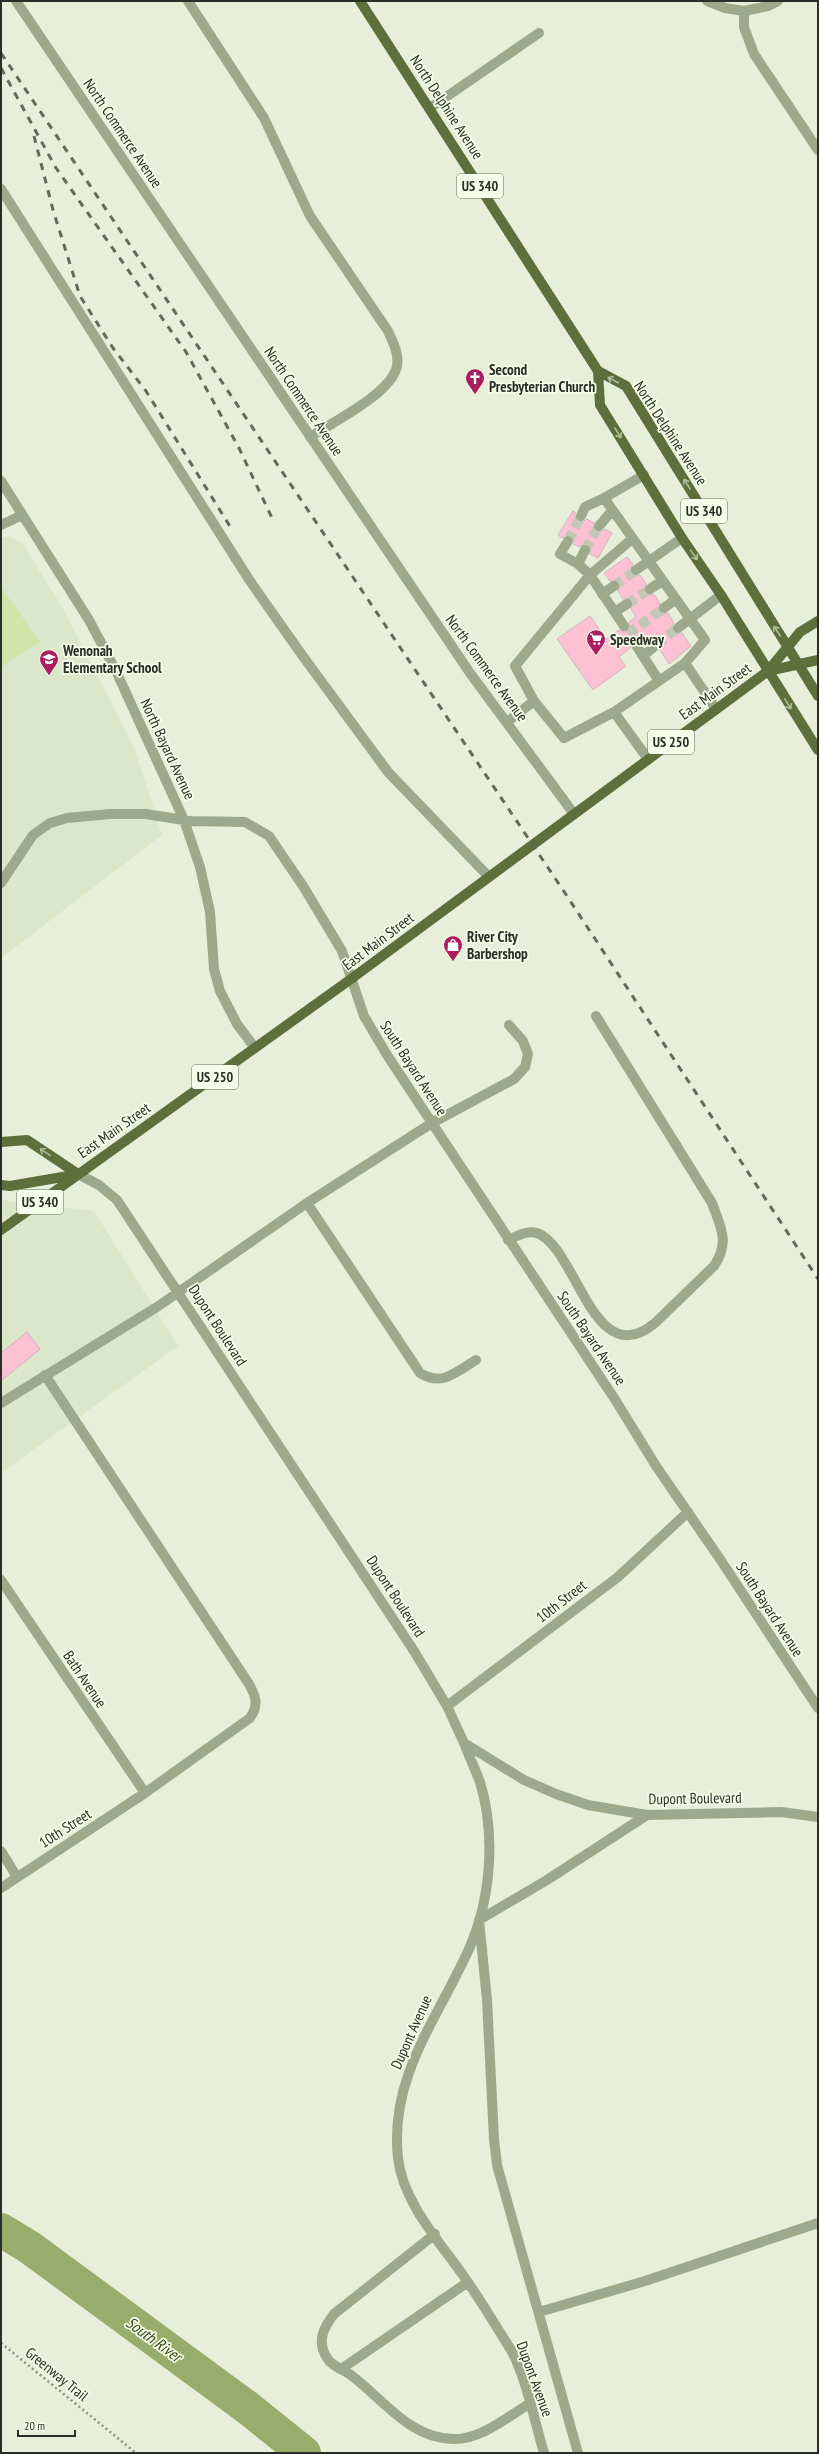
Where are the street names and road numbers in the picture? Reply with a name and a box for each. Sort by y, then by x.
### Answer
street label: North Delphine Avenue [406,51,488,163]
street label: North Commerce Avenue [79,75,167,191]
road number: US 340 [457,174,503,198]
street label: North Commerce Avenue [260,343,348,459]
street label: North Delphine Avenue [630,377,712,489]
road number: US 340 [681,499,727,523]
street label: North Commerce Avenue [442,611,532,725]
street label: East Main Street [675,658,755,724]
street label: North Bayard Avenue [136,696,200,802]
road number: US 250 [648,730,694,754]
street label: East Main Street [339,908,417,974]
street label: South Bayard Avenue [376,1017,452,1119]
road number: US 250 [192,1065,238,1089]
street label: East Main Street [74,1098,154,1162]
road number: US 340 [17,1190,63,1214]
street label: Dupont Boulevard [185,1281,251,1369]
street label: South Bayard Avenue [554,1287,630,1389]
street label: Dupont Boulevard [363,1552,429,1640]
street label: South Bayard Avenue [732,1558,808,1660]
street label: 10th Street [532,1576,590,1626]
street label: Bath Avenue [59,1647,111,1711]
street label: Dupont Boulevard [648,1788,742,1808]
street label: 10th Street [35,1804,95,1852]
street label: Dupont Avenue [386,1992,436,2072]
street label: Dupont Avenue [513,2339,557,2419]
street label: Greenway Trail [22,2343,93,2405]

